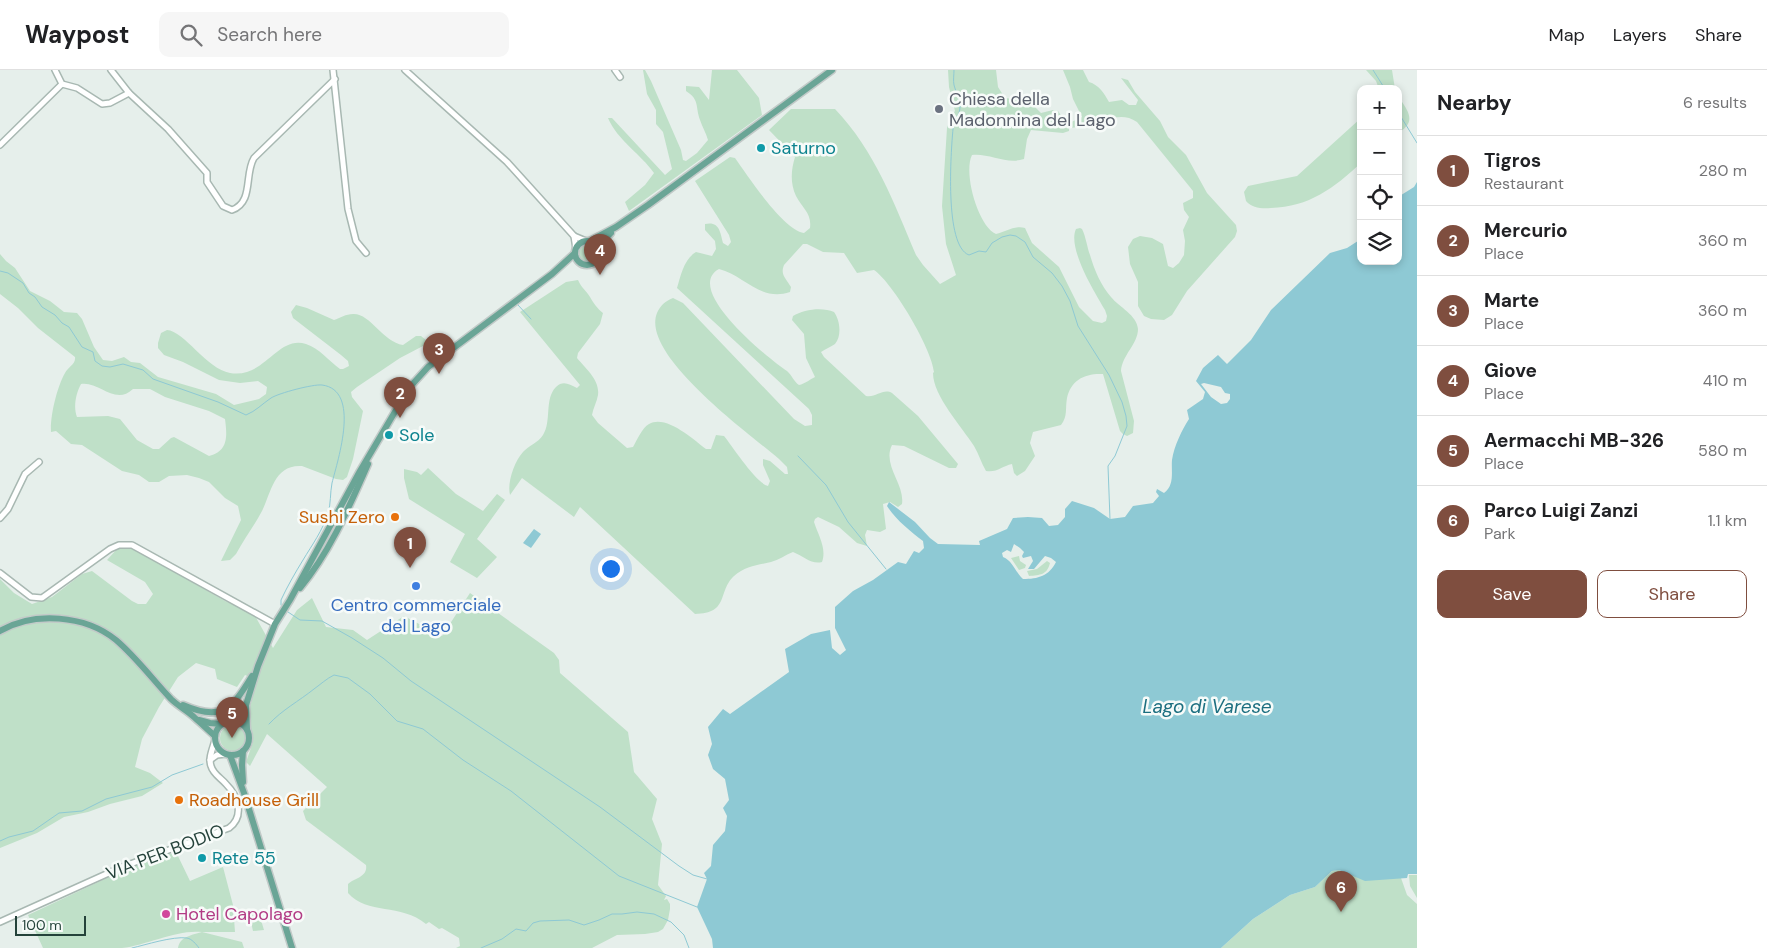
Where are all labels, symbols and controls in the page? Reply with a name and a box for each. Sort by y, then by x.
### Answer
search box [159,12,509,57]
text: Waypost [25,19,129,50]
icon: search [177,21,205,49]
text: Search here [217,22,322,47]
text: Map [1549,23,1585,47]
text: Layers [1613,23,1667,47]
text: Share [1695,23,1742,47]
map controls [1357,85,1402,265]
button: + [1357,85,1402,130]
place label: Chiesa della Madonnina del Lago [949,87,1116,132]
text: Nearby [1437,89,1511,117]
text: 6 results [1683,92,1747,113]
marker: Chiesa della Madonnina del Lago [933,103,945,115]
button: − [1357,130,1402,175]
place label: Saturno [771,136,836,160]
marker: Saturno [755,142,767,154]
text: Tigros [1484,148,1541,173]
text: 1 [1450,160,1456,181]
text: 280 m [1699,160,1747,181]
text: Restaurant [1484,173,1564,194]
button: locate [1357,175,1402,220]
text: Mercurio [1484,218,1568,243]
button: layers [1357,220,1402,265]
text: 2 [1448,230,1458,251]
text: 360 m [1698,230,1747,251]
pin: 4 [584,234,616,275]
text: Place [1484,243,1524,264]
text: Marte [1484,288,1539,313]
text: 3 [1448,300,1458,321]
text: 360 m [1698,300,1747,321]
text: Place [1484,313,1524,334]
pin: 3 [423,333,455,374]
text: Giove [1484,358,1537,383]
text: 4 [1448,370,1458,391]
text: 410 m [1703,370,1747,391]
pin: 2 [384,377,416,418]
text: Place [1484,383,1524,404]
place label: Sole [399,423,434,447]
text: Aermacchi MB-326 [1484,428,1664,453]
marker: Sole [383,429,395,441]
text: 5 [1448,440,1458,461]
text: 580 m [1698,440,1747,461]
text: Place [1484,453,1524,474]
text: Parco Luigi Zanzi [1484,498,1638,523]
place label: Sushi Zero [299,505,385,529]
text: 6 [1448,510,1458,531]
text: 1.1 km [1708,510,1747,531]
marker: Sushi Zero [389,511,401,523]
text: Park [1484,523,1516,544]
pin: 1 [394,527,426,568]
your location [598,556,624,582]
button: Save [1437,570,1587,618]
button: Share [1597,570,1747,618]
marker: Centro commerciale del Lago [410,580,422,592]
place label: Centro commerciale del Lago [331,593,501,638]
water label: Lago di Varese [1142,694,1272,719]
pin: 5 [216,697,248,738]
place label: Roadhouse Grill [189,788,319,812]
marker: Roadhouse Grill [173,794,185,806]
street label: VIA PER BODIO [103,818,227,885]
place label: Rete 55 [212,846,276,870]
marker: Rete 55 [196,852,208,864]
pin: 6 [1325,871,1357,912]
place label: Hotel Capolago [176,902,303,926]
marker: Hotel Capolago [160,908,172,920]
scale bar [15,913,86,936]
text: 100 m [22,916,62,934]

